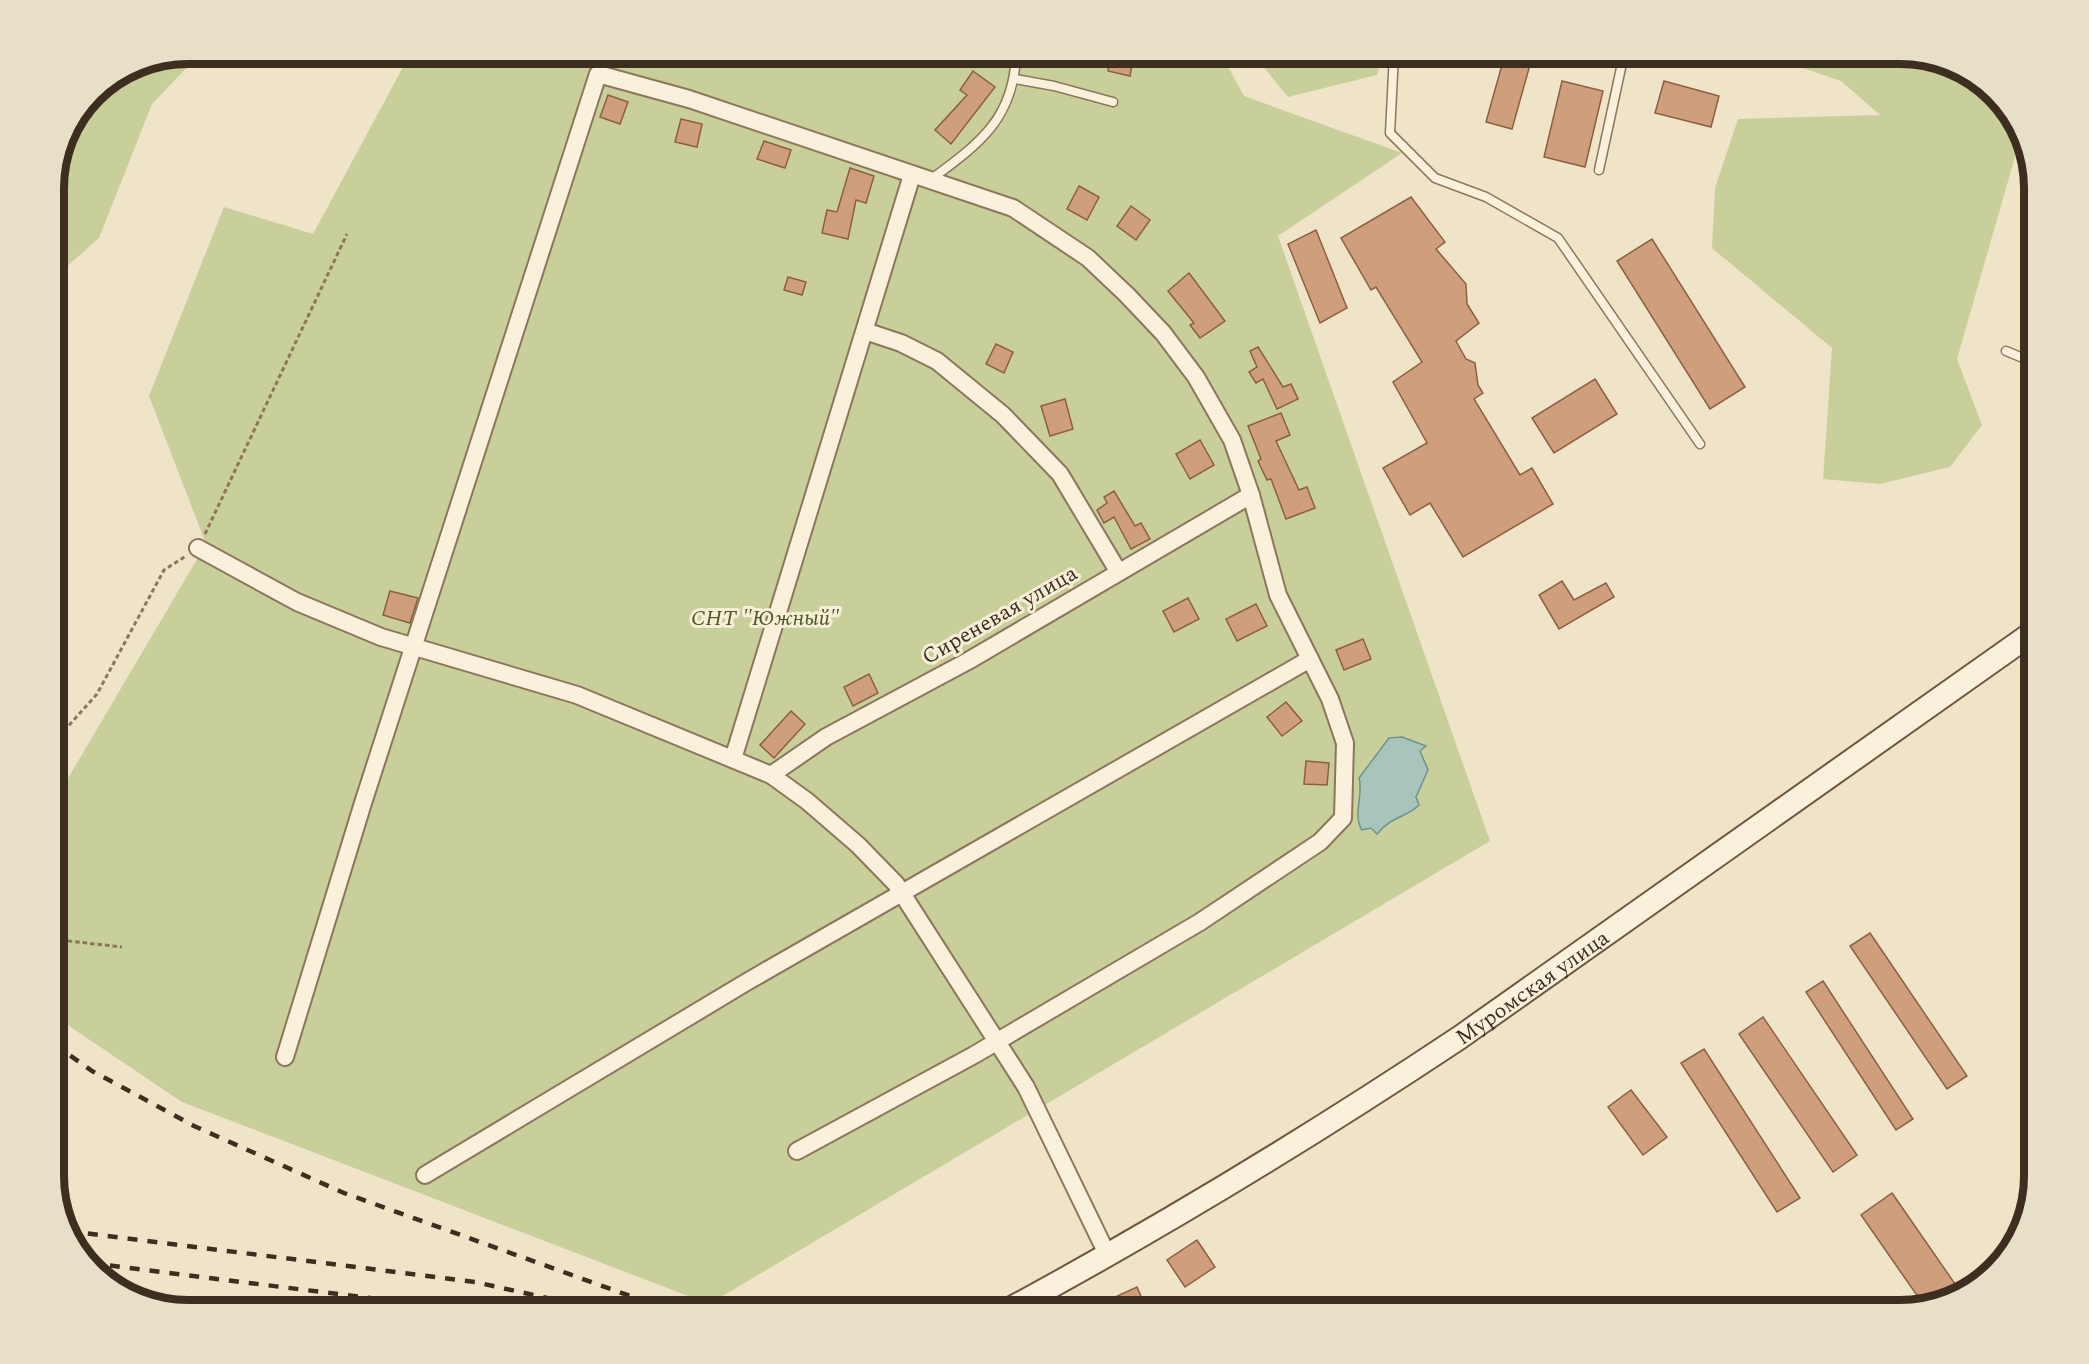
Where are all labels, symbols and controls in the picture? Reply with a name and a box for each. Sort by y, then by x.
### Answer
street label: Сиреневая улица [916,557,1084,673]
park label: СНТ "Южный" [691,602,839,635]
street label: Муромская улица [1449,922,1617,1054]

